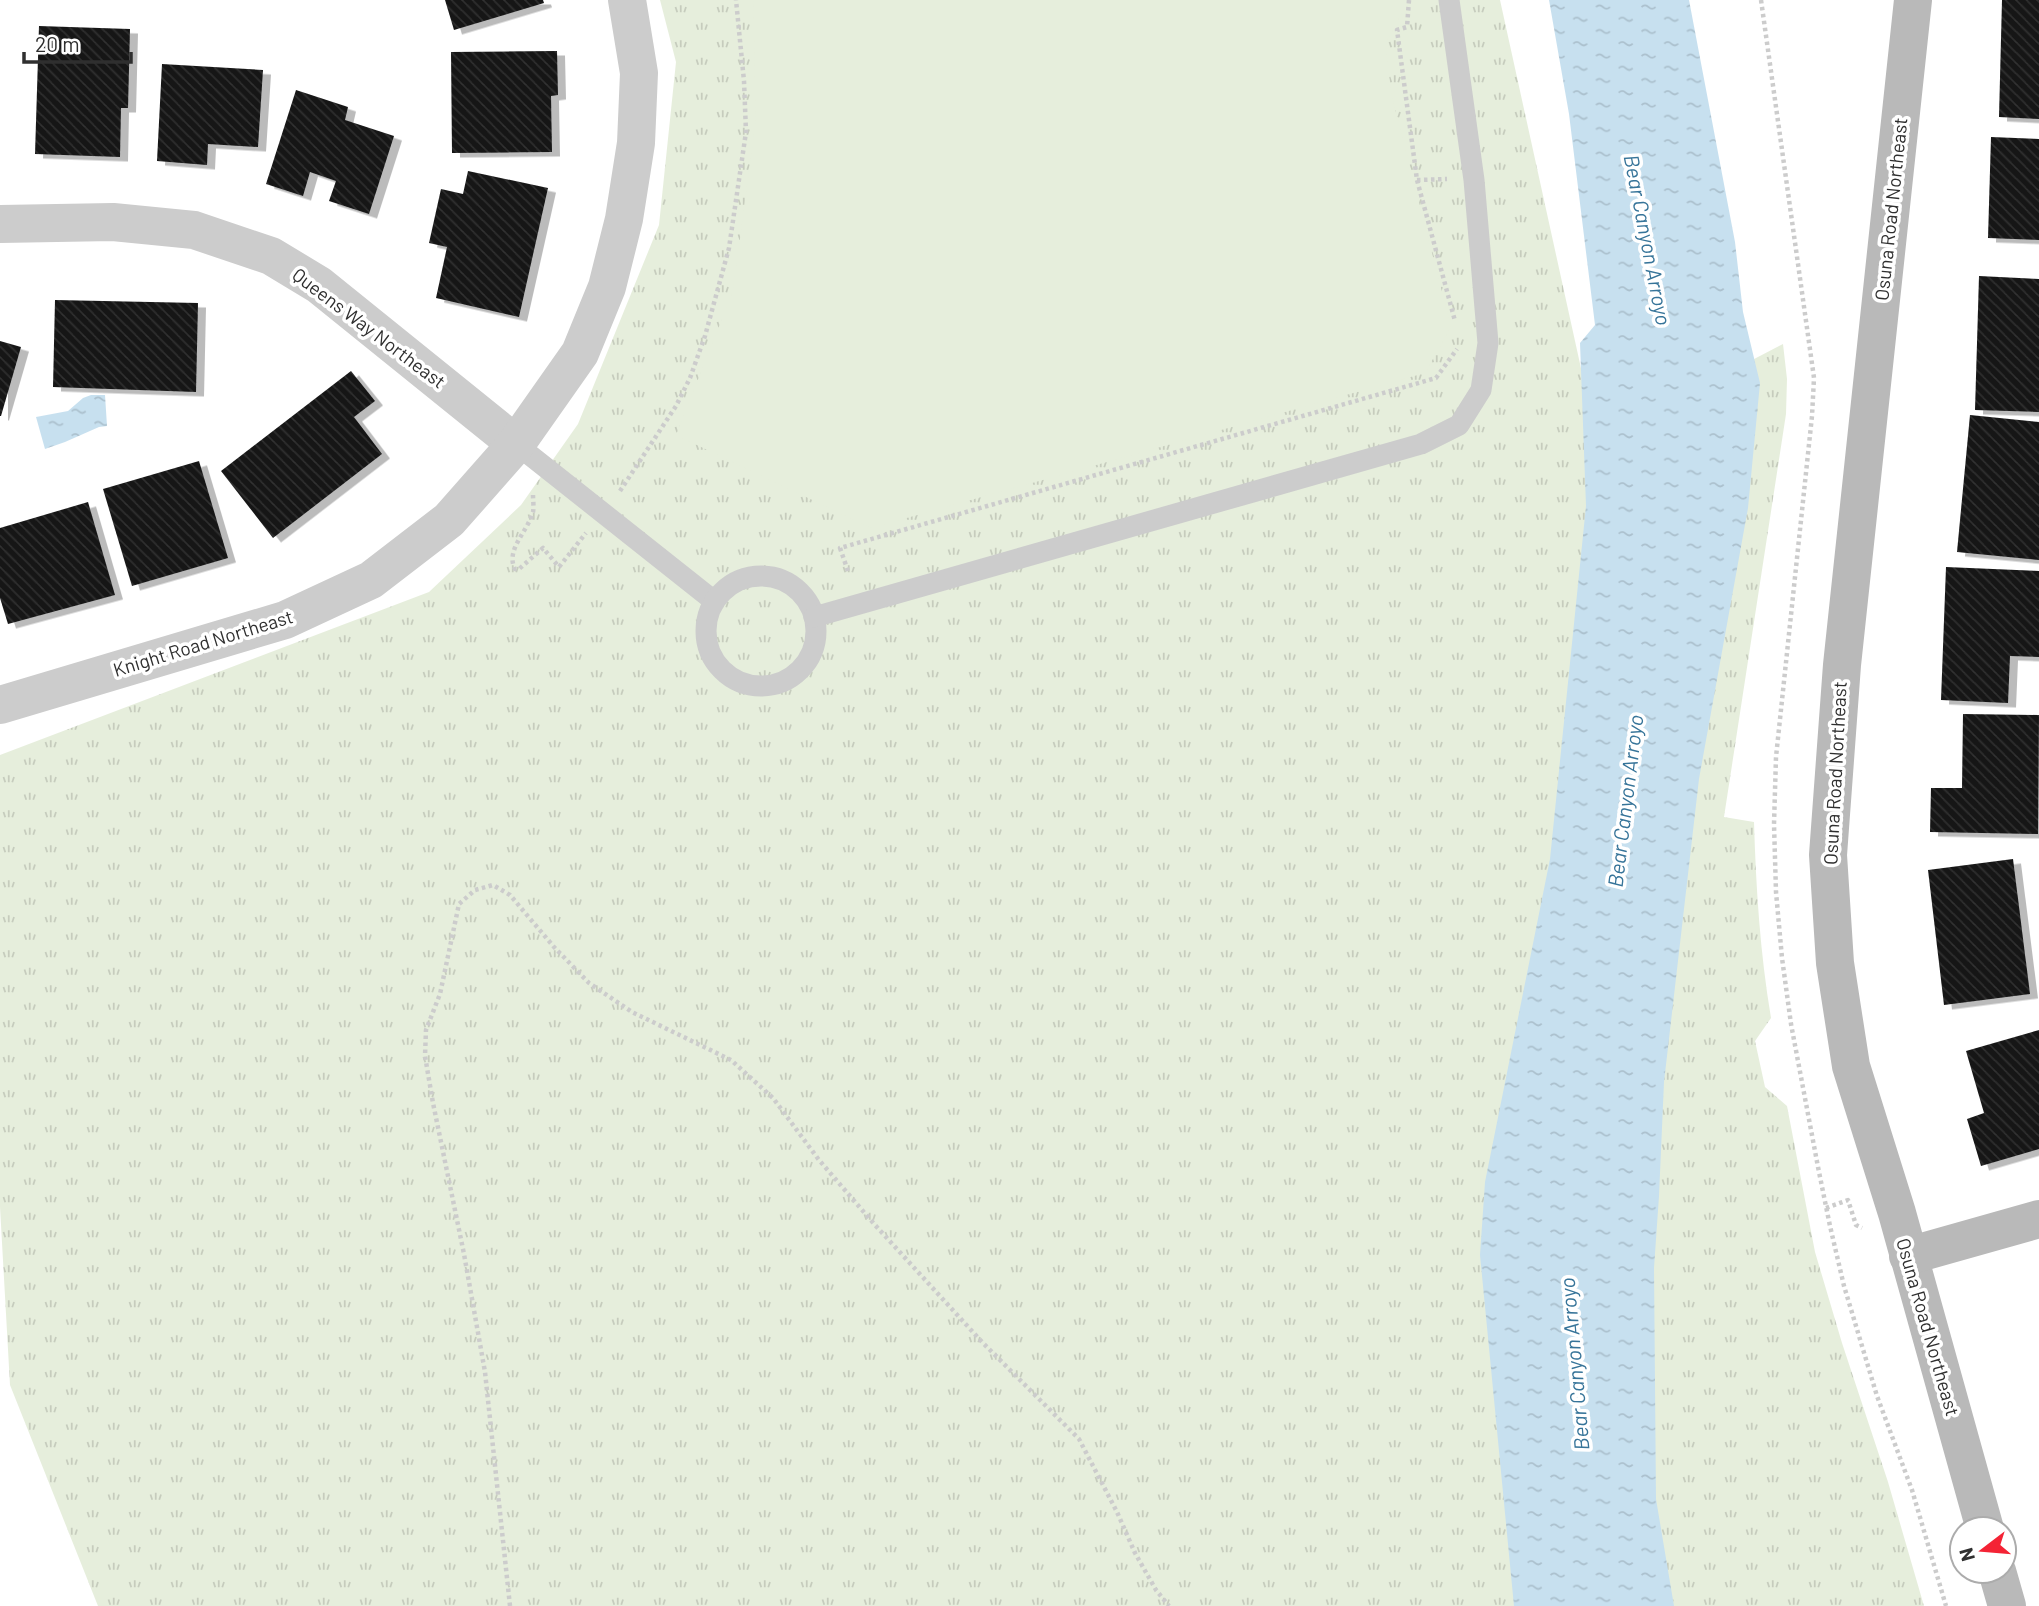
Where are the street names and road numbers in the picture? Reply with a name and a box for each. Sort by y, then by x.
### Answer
street label: Osuna Road Northeast [1869,116,1912,302]
street label: Queens Way Northeast [288,263,450,393]
street label: Knight Road Northeast [110,604,296,681]
street label: Osuna Road Northeast [1818,681,1851,865]
street label: Osuna Road Northeast [1892,1235,1965,1418]

